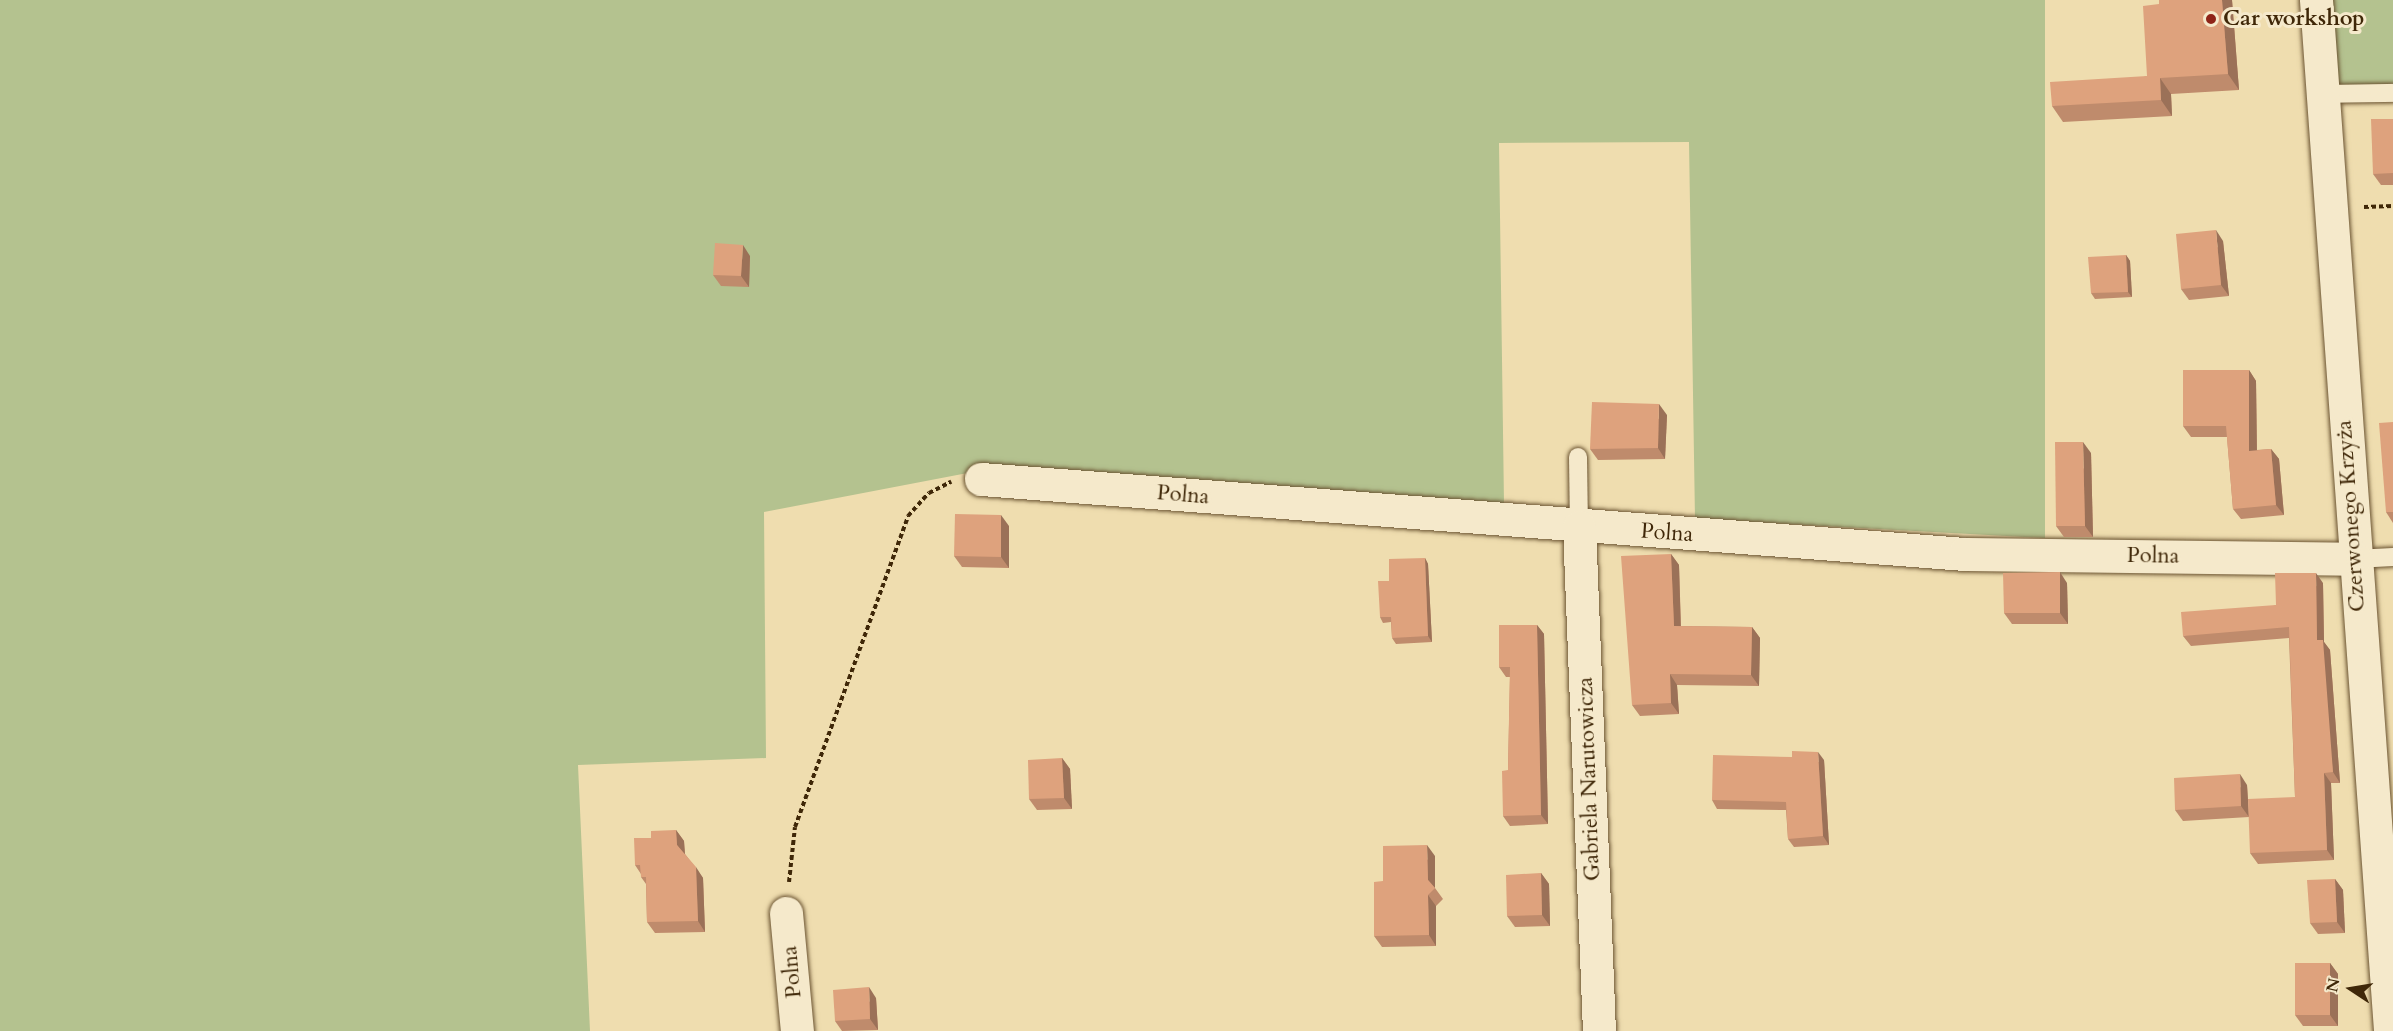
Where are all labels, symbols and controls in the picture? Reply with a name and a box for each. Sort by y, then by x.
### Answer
place label: Car workshop [2223,6,2365,32]
marker: Car workshop [2204,12,2218,26]
street label: Czerwonego Krzyża [2331,419,2371,613]
street label: Polna [1156,480,1210,510]
street label: Polna [1640,518,1694,548]
street label: Polna [2127,542,2179,570]
street label: Gabriela Narutowicza [1572,676,1606,882]
street label: Polna [777,945,807,999]
north arrow [2321,959,2381,1019]
text: N [2321,976,2346,994]

